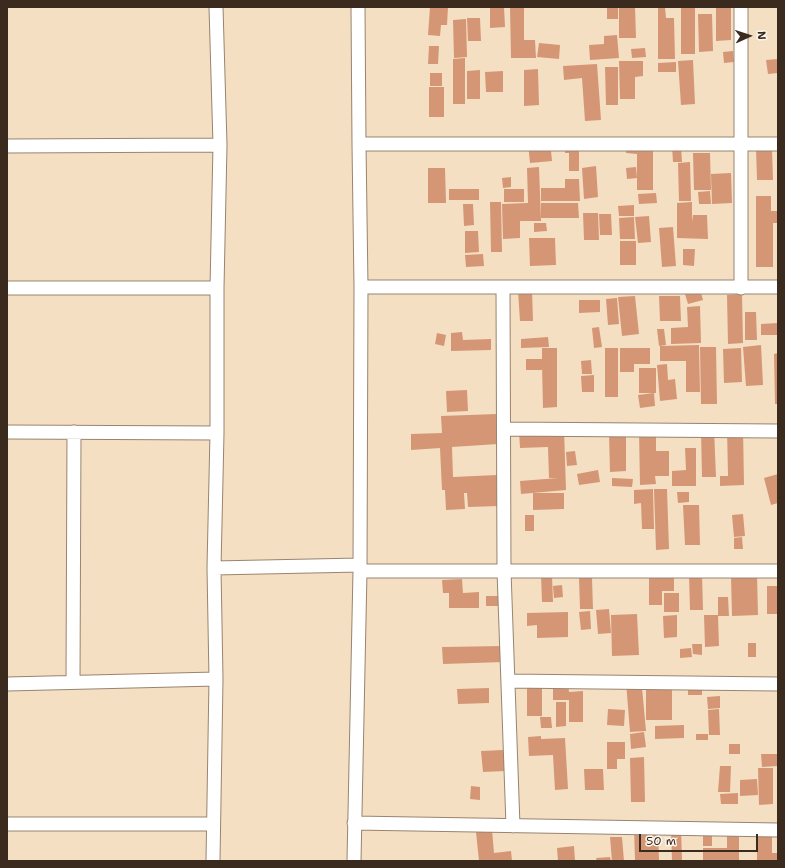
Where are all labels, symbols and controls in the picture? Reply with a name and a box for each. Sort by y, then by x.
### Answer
north arrow [729,16,769,56]
text: N [754,31,769,40]
scale bar [641,826,760,852]
text: 50 m [646,833,676,849]

